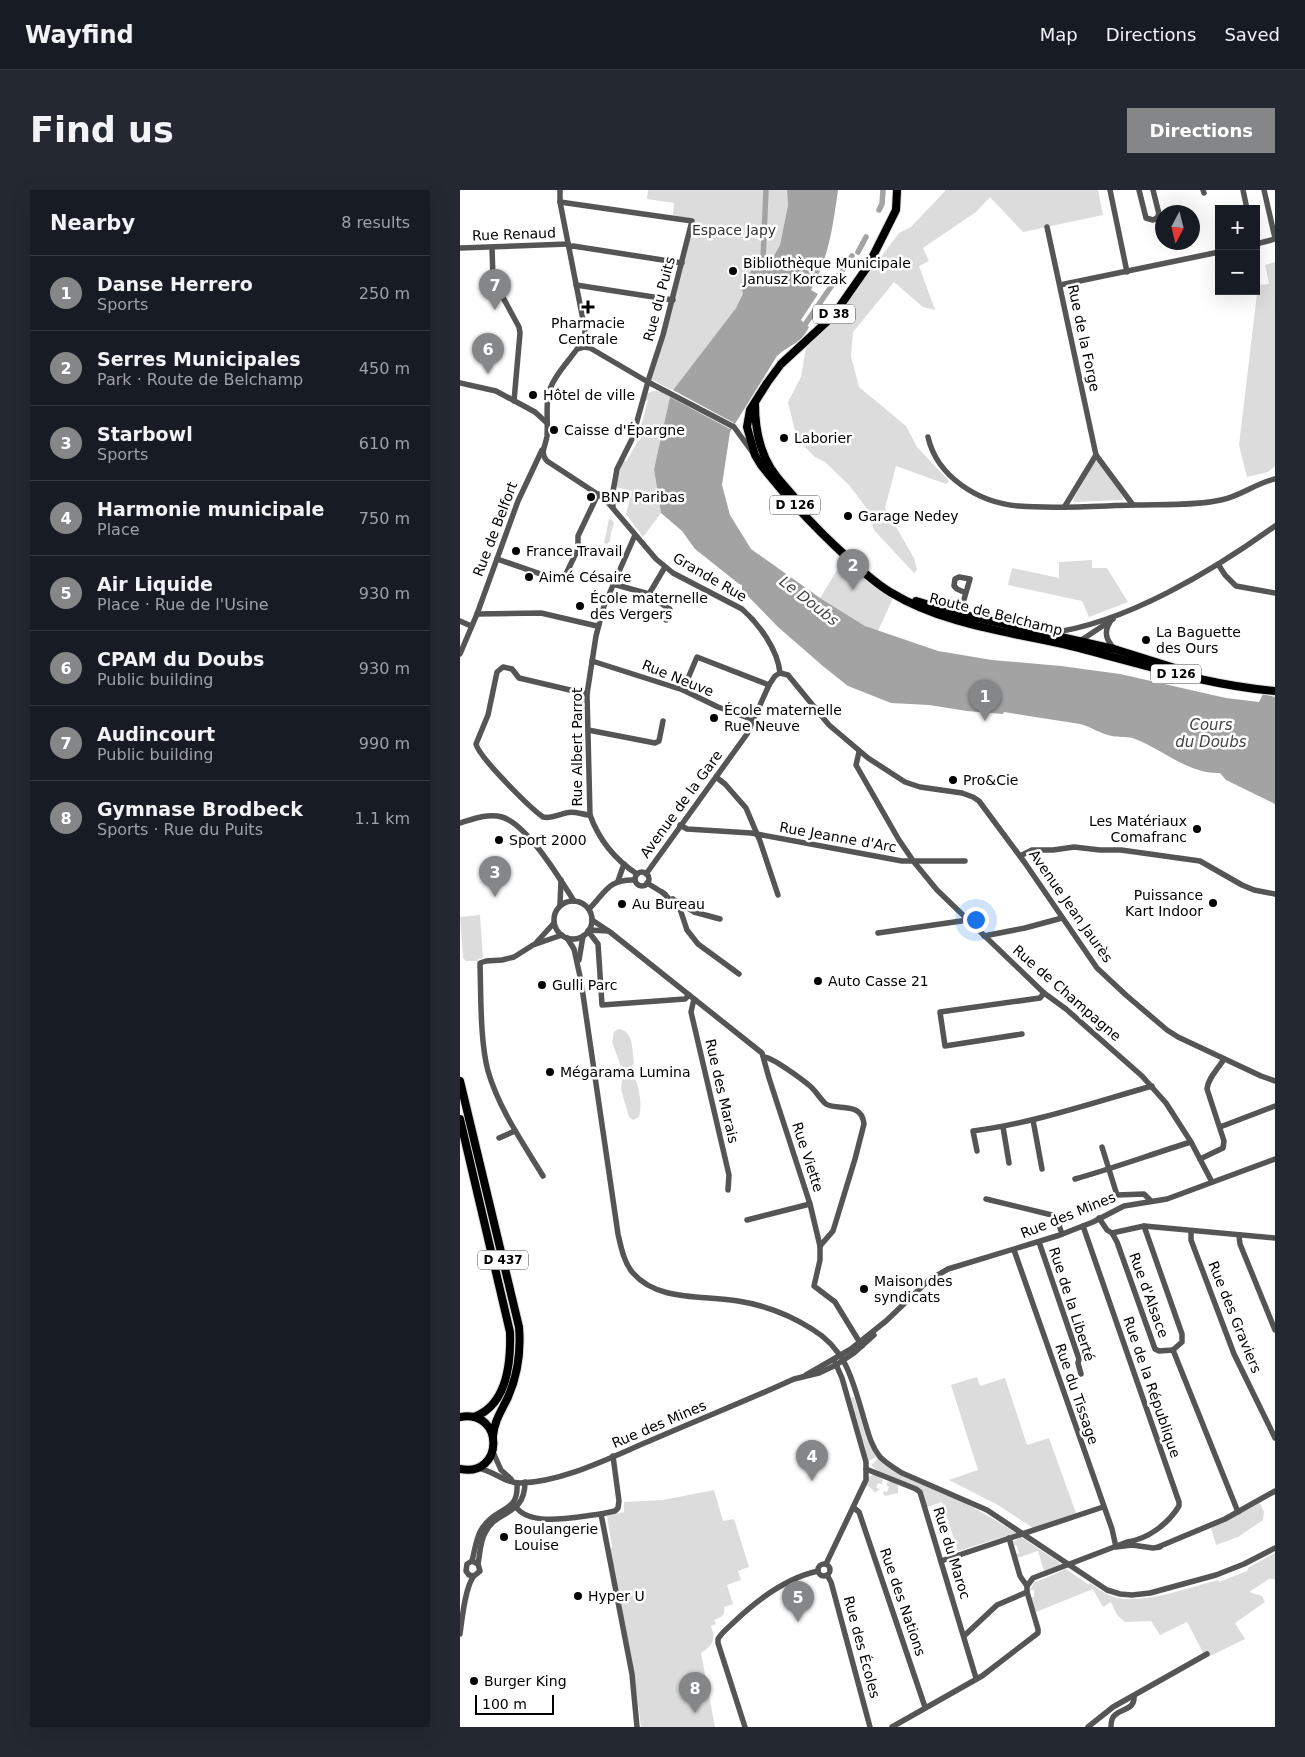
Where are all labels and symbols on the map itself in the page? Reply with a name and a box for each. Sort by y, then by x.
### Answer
north arrow [1155,205,1200,250]
park label: Espace Japy [692,222,776,238]
street label: Rue Renaud [472,225,556,243]
street label: Rue du Puits [640,255,678,343]
place label: Bibliothèque Municipale Janusz Korczak [742,255,911,287]
marker: Bibliothèque Municipale Janusz Korczak [727,265,739,277]
pin: 7 [479,269,511,310]
street label: Rue de la Forge [1065,283,1103,393]
marker: Pharmacie Centrale [582,301,594,313]
road number: D 38 [813,305,855,324]
place label: Pharmacie Centrale [551,315,625,347]
pin: 6 [472,333,504,374]
place label: Hôtel de ville [543,387,635,403]
marker: Hôtel de ville [527,389,539,401]
place label: Caisse d'Épargne [564,422,685,438]
marker: Caisse d'Épargne [548,424,560,436]
place label: Laborier [794,430,852,446]
marker: Laborier [778,432,790,444]
street label: Rue de Belfort [470,479,521,578]
place label: BNP Paribas [601,489,685,505]
marker: BNP Paribas [585,491,597,503]
road number: D 126 [770,496,820,514]
place label: Garage Nedey [858,508,959,524]
marker: Garage Nedey [842,510,854,522]
place label: France Travail [526,543,622,559]
marker: France Travail [510,545,522,557]
street label: Grande Rue [670,549,750,605]
pin: 2 [837,549,869,590]
place label: Aimé Césaire [539,569,631,585]
marker: Aimé Césaire [523,571,535,583]
water label: Le Doubs [776,572,842,630]
place label: École maternelle des Vergers [590,590,708,622]
street label: Route de Belchamp [928,590,1064,638]
marker: École maternelle des Vergers [574,600,586,612]
place label: La Baguette des Ours [1156,624,1241,656]
marker: La Baguette des Ours [1140,634,1152,646]
street label: Rue Neuve [640,656,716,700]
road number: D 126 [1151,664,1201,684]
pin: 1 [969,680,1001,721]
street label: Rue Albert Parrot [569,687,585,807]
place label: École maternelle Rue Neuve [724,702,842,734]
marker: École maternelle Rue Neuve [708,712,720,724]
water label: Cours du Doubs [1175,716,1247,751]
street label: Avenue de la Gare [637,747,725,861]
place label: Pro&Cie [963,772,1018,788]
marker: Pro&Cie [947,774,959,786]
place label: Les Matériaux Comafranc [1089,813,1187,845]
street label: Rue Jeanne d'Arc [778,819,898,855]
marker: Les Matériaux Comafranc [1191,823,1203,835]
place label: Sport 2000 [509,832,587,848]
marker: Sport 2000 [493,834,505,846]
street label: Avenue Jean Jaurès [1026,847,1116,965]
pin: 3 [479,856,511,897]
place label: Puissance Kart Indoor [1125,887,1203,919]
place label: Au Bureau [632,896,705,912]
marker: Puissance Kart Indoor [1207,897,1219,909]
marker: Au Bureau [616,898,628,910]
your location [963,907,989,933]
street label: Rue de Champagne [1010,942,1124,1044]
place label: Auto Casse 21 [828,973,929,989]
marker: Auto Casse 21 [812,975,824,987]
place label: Gulli Parc [552,977,617,993]
marker: Gulli Parc [536,979,548,991]
street label: Rue des Marais [702,1037,742,1145]
place label: Mégarama Lumina [560,1064,691,1080]
marker: Mégarama Lumina [544,1066,556,1078]
street label: Rue Viette [789,1120,827,1194]
street label: Rue des Mines [1018,1189,1118,1241]
street label: Rue de la Liberté [1046,1245,1098,1363]
road number: D 437 [478,1250,528,1270]
street label: Rue d'Alsace [1126,1250,1172,1340]
street label: Rue des Graviers [1205,1259,1265,1375]
place label: Maison des syndicats [874,1273,953,1305]
marker: Maison des syndicats [858,1283,870,1295]
street label: Rue de la République [1120,1314,1184,1460]
street label: Rue du Tissage [1052,1341,1102,1447]
street label: Rue des Mines [609,1397,709,1451]
pin: 4 [796,1440,828,1481]
street label: Rue du Maroc [930,1505,974,1601]
place label: Boulangerie Louise [514,1521,598,1553]
marker: Boulangerie Louise [498,1531,510,1543]
street label: Rue des Nations [877,1546,929,1658]
pin: 5 [782,1581,814,1622]
place label: Hyper U [588,1588,645,1604]
marker: Hyper U [572,1590,584,1602]
street label: Rue des Écoles [841,1594,883,1700]
pin: 8 [679,1672,711,1713]
place label: Burger King [484,1673,567,1689]
marker: Burger King [468,1675,480,1687]
scale bar [475,1692,554,1715]

